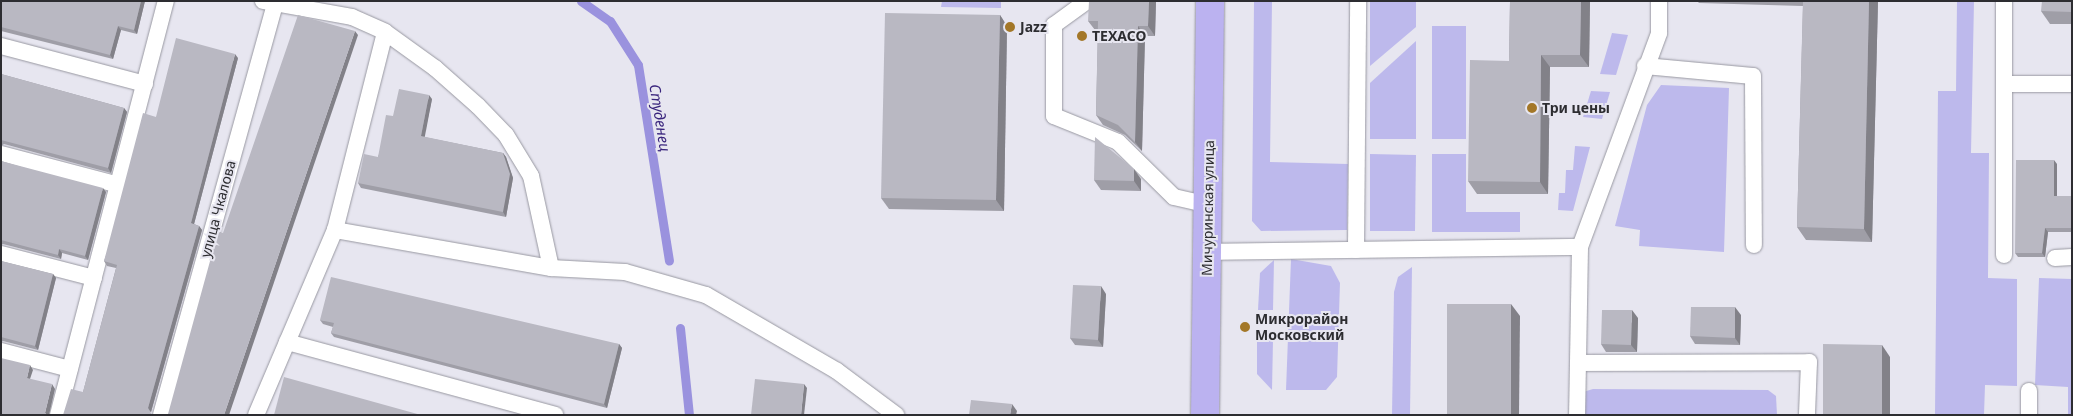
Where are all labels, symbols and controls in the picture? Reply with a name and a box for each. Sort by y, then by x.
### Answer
place label: Jazz [1020,19,1047,35]
marker: Jazz [1004,21,1016,33]
place label: ТЕХАСО [1092,28,1146,44]
marker: ТЕХАСО [1076,30,1088,42]
water label: Студенец [646,83,674,153]
place label: Три цены [1542,100,1610,116]
marker: Три цены [1526,102,1538,114]
street label: Мичуринская улица [1198,140,1218,276]
street label: улица Чкалова [197,159,239,259]
place label: Микрорайон Московский [1255,311,1348,344]
marker: Микрорайон Московский [1239,321,1251,333]

